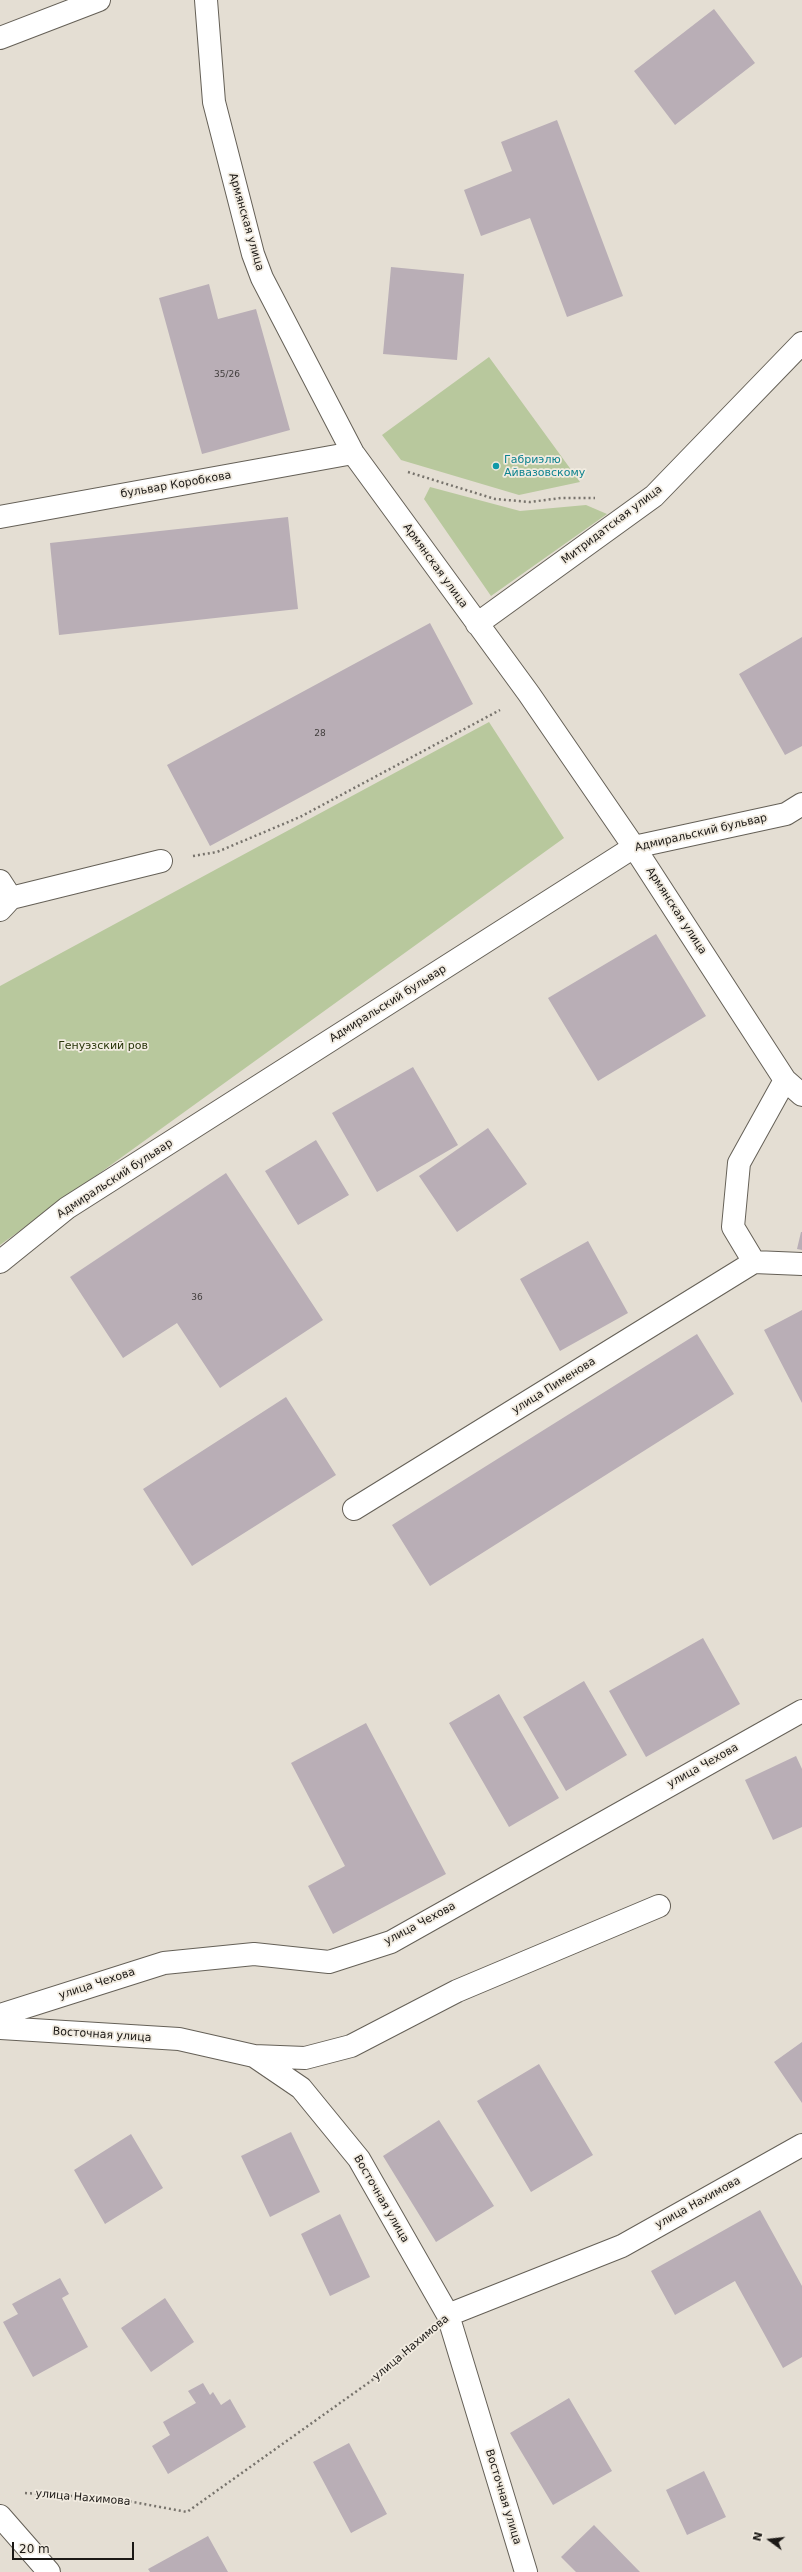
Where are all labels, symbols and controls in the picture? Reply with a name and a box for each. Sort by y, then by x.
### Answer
street label: Армянская улица [226,172,266,272]
house number: 35/26 [214,370,240,380]
place label: Габриэлю Айвазовскому [504,453,585,479]
marker: Габриэлю Айвазовскому [491,461,501,471]
street label: бульвар Коробкова [120,469,232,501]
street label: Митридатская улица [559,483,665,567]
street label: Армянская улица [400,521,470,611]
house number: 28 [314,729,326,739]
street label: Адмиральский бульвар [634,811,768,855]
street label: Армянская улица [643,865,709,957]
street label: Адмиральский бульвар [327,963,449,1045]
park label: Генуэзский ров [58,1039,148,1053]
street label: Адмиральский бульвар [55,1137,175,1221]
house number: 36 [191,1293,203,1303]
street label: улица Пименова [510,1355,598,1417]
street label: улица Чехова [665,1741,741,1791]
street label: улица Чехова [382,1900,458,1948]
street label: улица Чехова [57,1965,137,2003]
street label: Восточная улица [52,2025,152,2045]
street label: Восточная улица [351,2153,411,2245]
street label: улица Нахимова [653,2174,743,2232]
street label: улица Нахимова [370,2312,452,2384]
street label: Восточная улица [482,2448,524,2546]
street label: улица Нахимова [35,2487,131,2509]
north arrow [750,2520,790,2560]
text: N [750,2531,765,2543]
scale bar [14,2534,136,2560]
text: 20 m [19,2542,50,2556]

